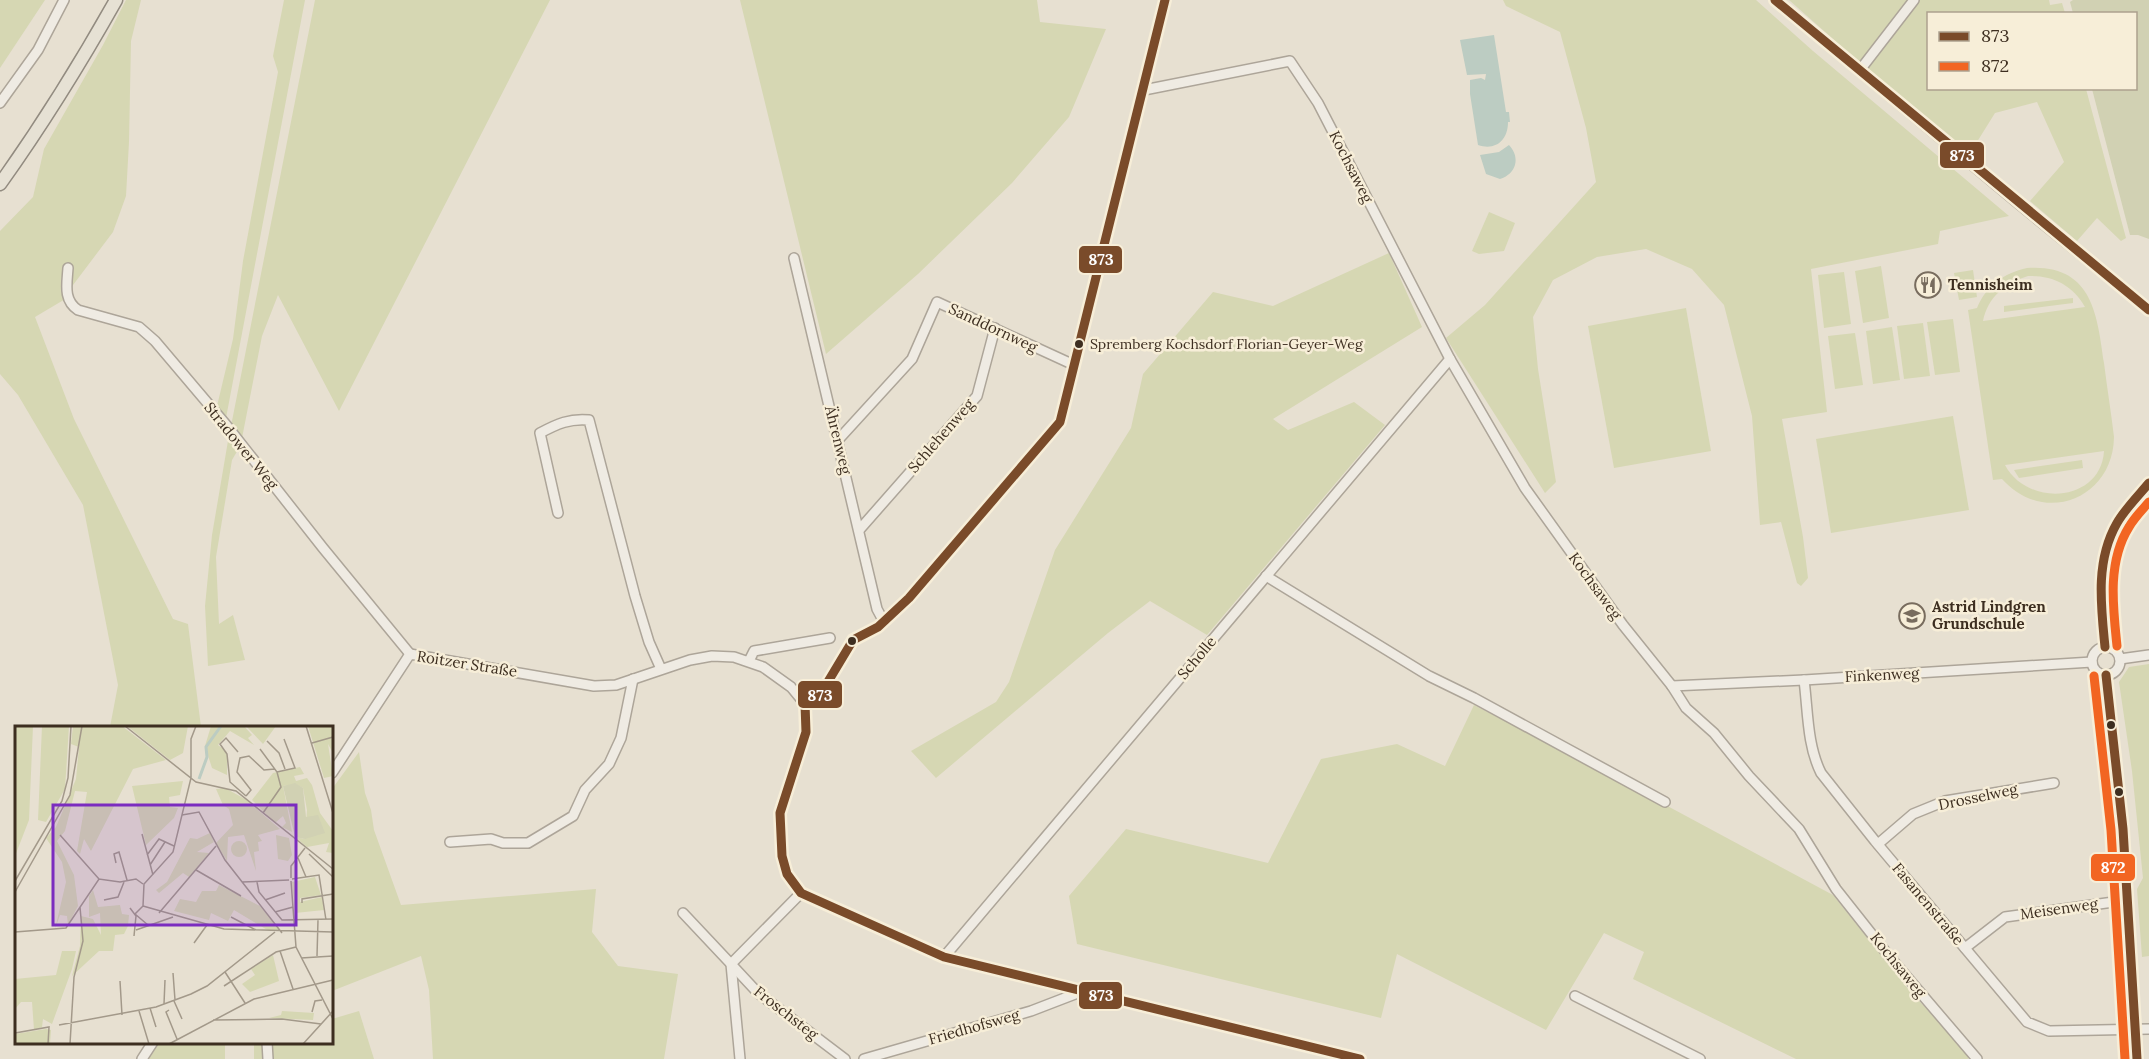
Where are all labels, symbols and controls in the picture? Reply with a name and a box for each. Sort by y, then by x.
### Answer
legend [1927,12,2137,90]
text: 873 [1981,24,2009,47]
text: 872 [1981,54,2009,77]
street label: Kochsaweg [1325,127,1378,207]
line badge: 873 [1939,141,1985,169]
text: 873 [1949,145,1975,165]
line badge: 873 [1078,245,1123,274]
text: 873 [1088,249,1114,269]
restaurant icon: Tennisheim [1913,270,1943,300]
place label: Tennisheim [1948,275,2033,294]
street label: Sanddornweg [946,299,1041,357]
place label: Spremberg Kochsdorf Florian-Geyer-Weg [1090,335,1363,353]
marker: Spremberg Kochsdorf Florian-Geyer-Weg [1073,338,1085,350]
street label: Schlehenweg [903,394,978,477]
street label: Stradower Weg [200,398,283,494]
street label: Ährenweg [821,403,856,477]
street label: Kochsaweg [1565,548,1627,624]
place label: Astrid Lindgren Grundschule [1932,597,2046,633]
school or university icon: Astrid Lindgren Grundschule [1897,601,1927,631]
street label: Scholle [1173,632,1220,683]
unlabelled marker [846,635,858,647]
street label: Roitzer Straße [416,646,519,681]
street label: Finkenweg [1844,663,1920,686]
line badge: 873 [797,680,843,709]
text: 873 [807,685,833,705]
unlabelled marker [2105,719,2117,731]
inset map [15,726,333,1044]
street label: Drosselweg [1936,779,2020,814]
unlabelled marker [2113,786,2125,798]
line badge: 872 [2090,853,2136,882]
text: 872 [2100,857,2126,877]
street label: Fasanenstraße [1888,859,1968,949]
street label: Meisenweg [2019,894,2100,923]
street label: Kochsaweg [1866,928,1931,1002]
line badge: 873 [1078,981,1123,1010]
street label: Froschsteg [750,982,823,1044]
text: 873 [1088,985,1114,1005]
street label: Friedhofsweg [926,1004,1022,1049]

